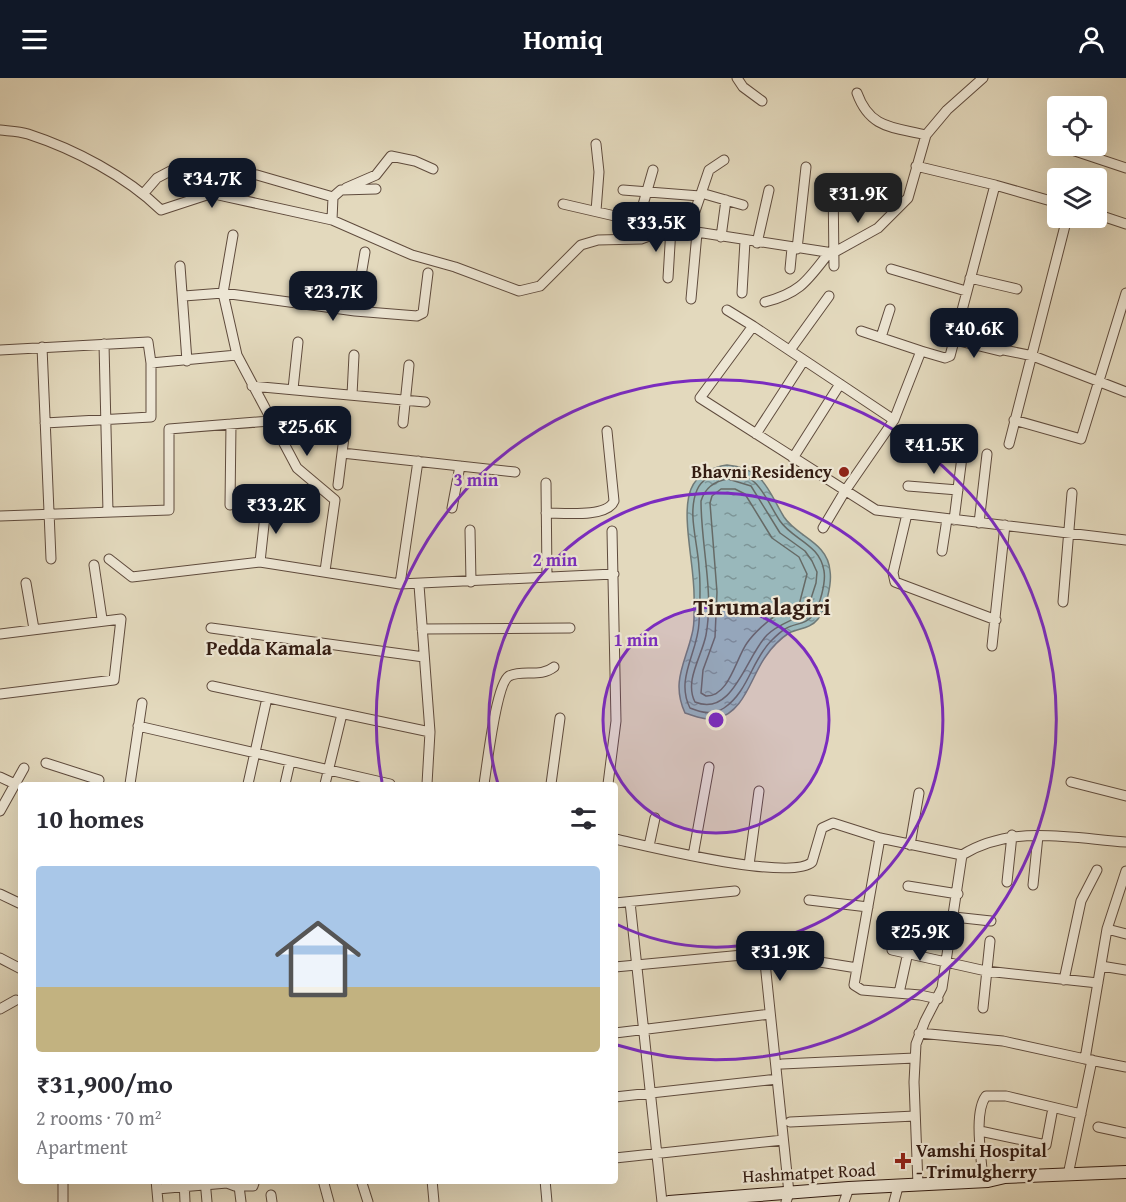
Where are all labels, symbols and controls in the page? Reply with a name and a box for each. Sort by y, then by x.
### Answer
text: Homiq [523,19,603,59]
icon: menu [18,23,51,56]
icon: person [1075,23,1108,56]
map controls [1047,96,1107,228]
button: locate [1047,96,1107,156]
pin: ₹34.7K [163,158,261,209]
text: ₹34.7K [182,163,242,192]
button: layers [1047,168,1107,228]
pin: ₹31.9K [809,173,907,224]
text: ₹31.9K [828,178,888,207]
pin: ₹33.5K [607,202,705,253]
text: ₹33.5K [626,207,686,236]
pin: ₹23.7K [284,271,382,322]
text: ₹23.7K [303,276,363,305]
pin: ₹40.6K [925,308,1023,359]
text: ₹40.6K [944,313,1004,342]
pin: ₹25.6K [258,406,356,457]
text: ₹25.6K [277,411,337,440]
pin: ₹41.5K [885,424,983,475]
text: ₹41.5K [904,429,964,458]
place label: Bhavni Residency [691,458,833,485]
marker: Bhavni Residency [837,465,851,479]
text: 3 min [454,466,499,493]
pin: ₹33.2K [227,484,325,535]
text: ₹33.2K [246,489,306,518]
text: 2 min [533,546,578,573]
district label: Tirumalagiri [693,589,831,624]
text: 1 min [614,626,659,653]
district label: Pedda Kamala [206,633,333,662]
centre of rings [706,710,726,730]
text: 10 homes [36,799,144,838]
icon: filters [567,802,600,835]
icon: home [264,905,372,1013]
pin: ₹25.9K [871,911,969,962]
text: ₹25.9K [890,916,950,945]
pin: ₹31.9K [731,931,829,982]
text: ₹31.9K [750,936,810,965]
text: ₹31,900/mo [36,1064,173,1103]
text: 2 rooms · 70 m² [36,1103,162,1132]
text: Apartment [36,1132,128,1161]
place label: Vamshi Hospital - Trimulgherry [916,1137,1047,1185]
marker: Vamshi Hospital - Trimulgherry [894,1152,912,1170]
street label: Hashmatpet Road [742,1156,877,1189]

